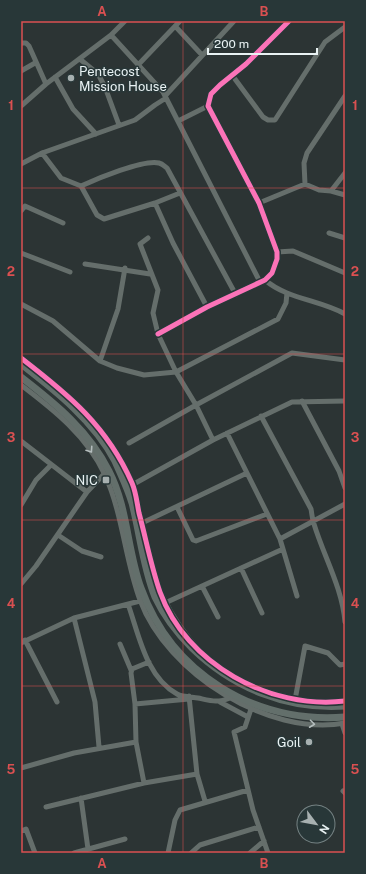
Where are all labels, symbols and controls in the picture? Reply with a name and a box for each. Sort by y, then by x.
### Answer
text: A [97,4,107,19]
text: B [260,4,269,19]
scale bar [208,30,317,56]
text: 200 m [214,37,249,51]
place label: Pentecost Mission House [79,64,167,94]
marker: Pentecost Mission House [66,73,76,83]
text: 1 [8,98,14,113]
text: 1 [352,98,358,113]
text: 2 [7,264,15,279]
text: 2 [351,264,359,279]
text: 3 [7,430,16,445]
text: 3 [351,430,360,445]
one-way arrow [85,445,92,452]
place label: NIC [76,473,98,488]
marker: NIC [101,475,111,485]
text: 4 [7,596,16,611]
text: 4 [351,596,360,611]
one-way arrow [309,719,315,728]
place label: Goil [277,735,301,750]
marker: Goil [304,737,314,747]
text: 5 [7,762,16,777]
text: 5 [351,762,360,777]
north arrow [296,804,336,844]
text: N [317,822,332,836]
text: A [97,856,107,871]
text: B [260,856,269,871]

